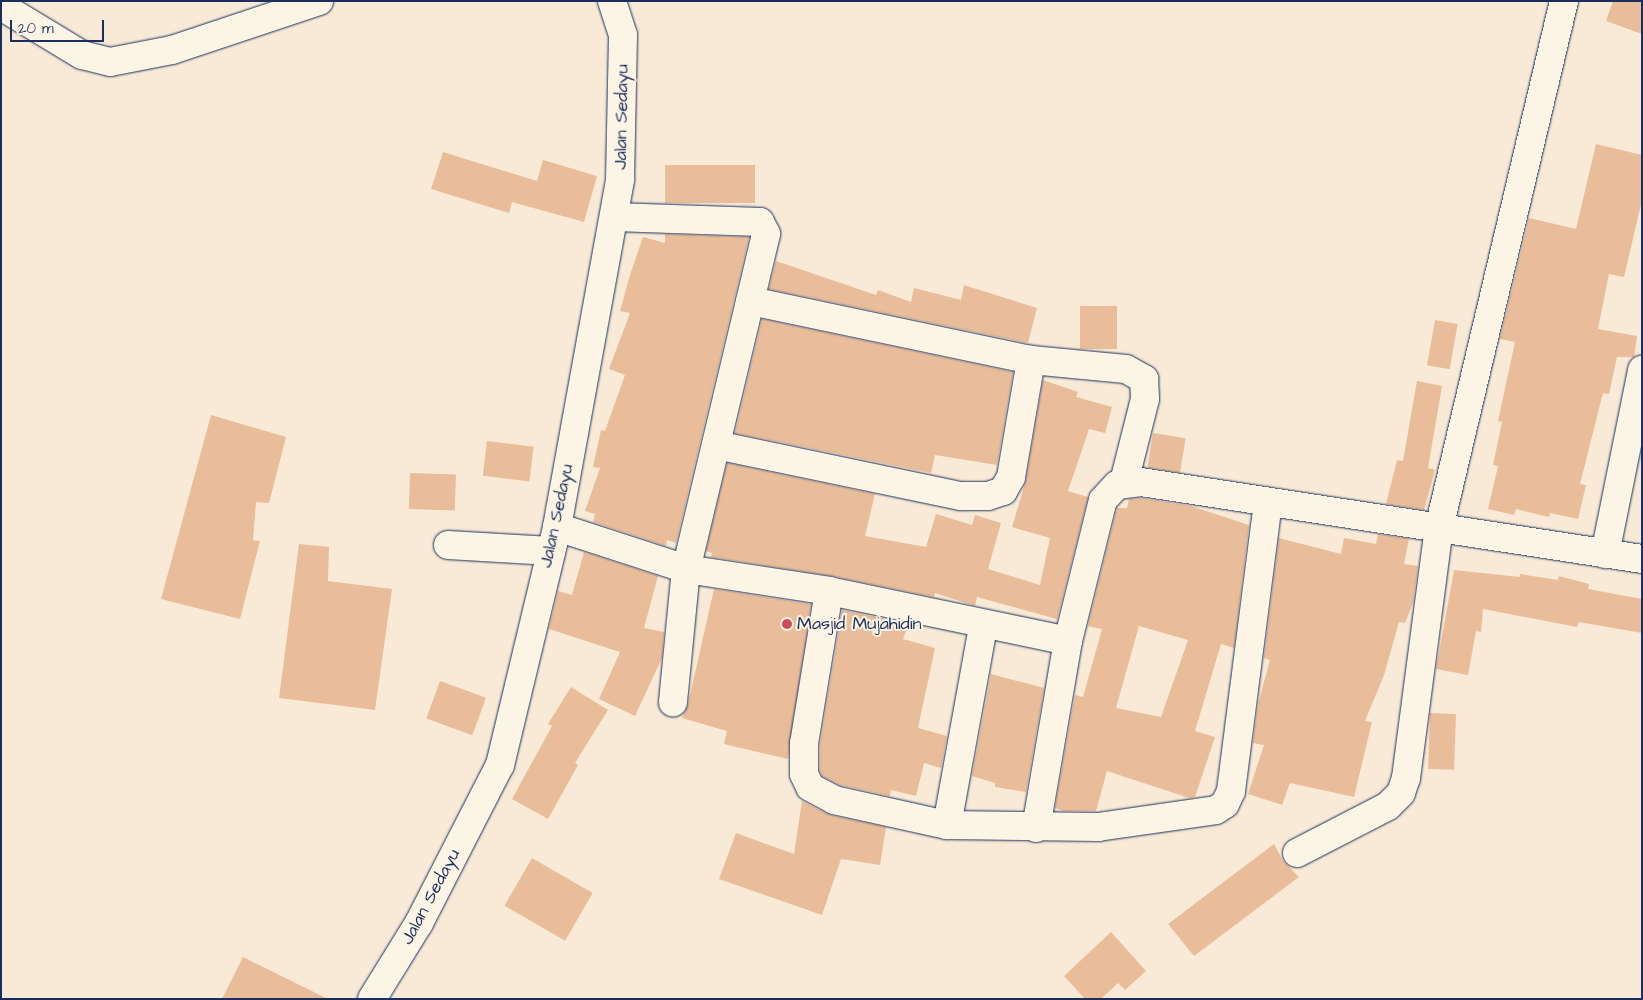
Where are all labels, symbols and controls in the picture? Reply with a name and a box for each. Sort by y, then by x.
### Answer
scale bar [12,10,106,42]
text: 20 m [18,18,54,39]
street label: Jalan Sedayu [610,64,634,170]
street label: Jalan Sedayu [535,462,579,570]
place label: Masjid Mujahidin [797,613,921,635]
marker: Masjid Mujahidin [781,618,793,630]
street label: Jalan Sedayu [397,845,465,949]

